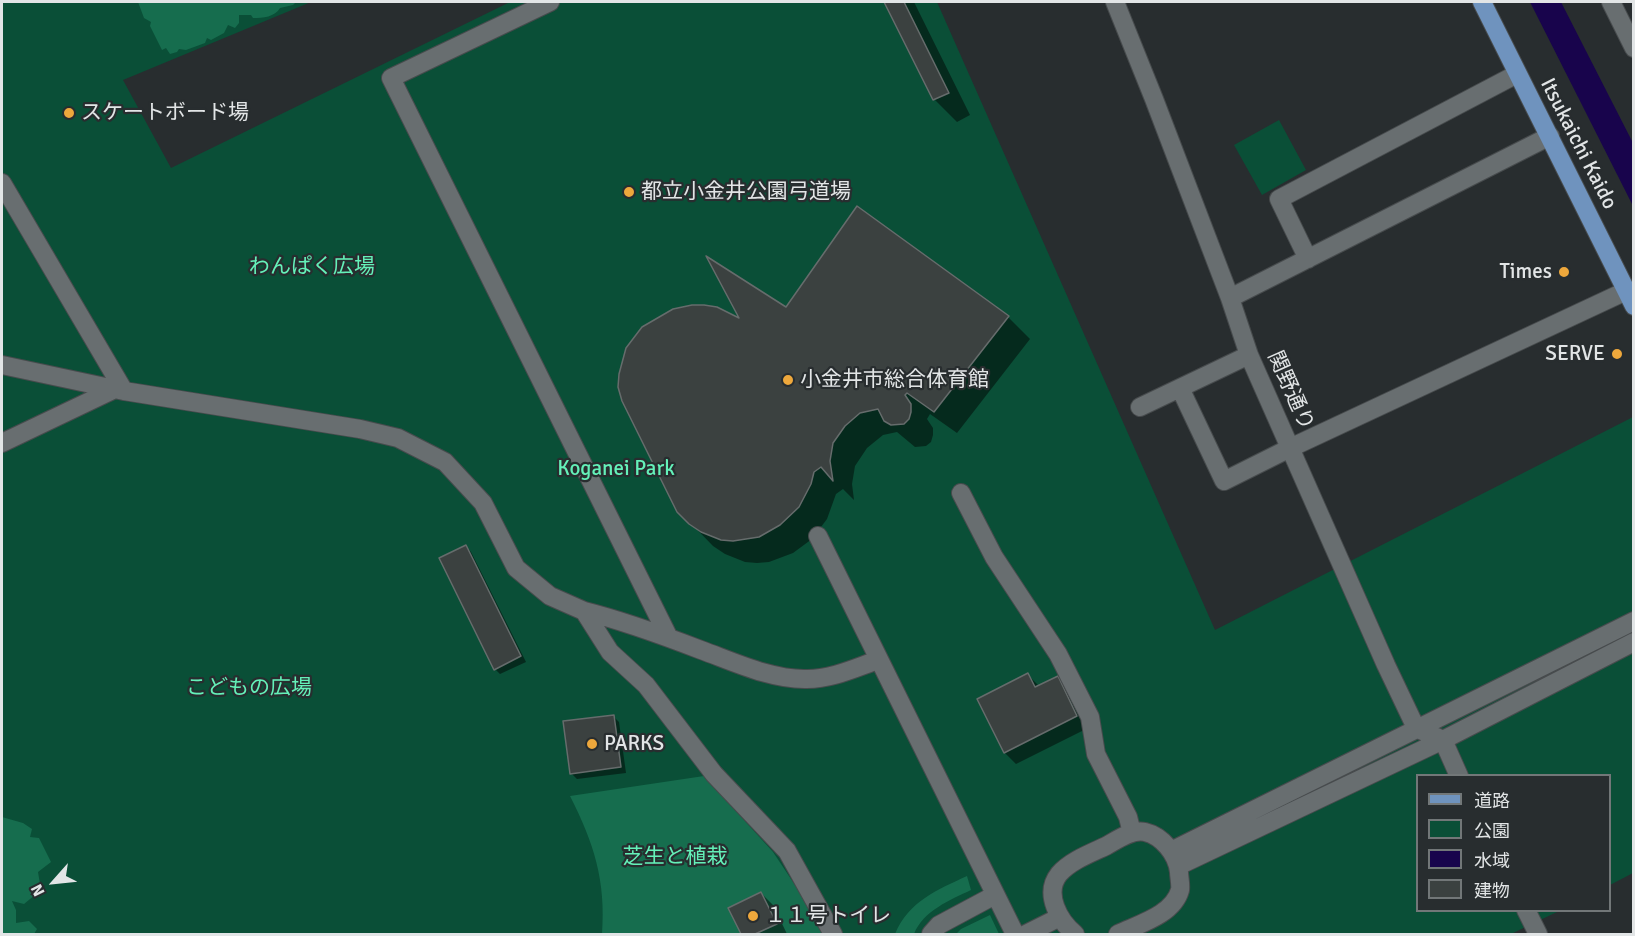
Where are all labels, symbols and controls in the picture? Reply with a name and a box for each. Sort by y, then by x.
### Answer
street label: Itsukaichi Kaido [1534,74,1622,214]
place label: スケートボード場 [81,100,249,126]
marker: スケートボード場 [62,106,76,120]
place label: 都立小金井公園弓道場 [641,179,851,205]
marker: 都立小金井公園弓道場 [622,185,636,199]
park label: わんぱく広場 [249,254,375,280]
place label: Times [1500,259,1552,285]
marker: Times [1557,265,1571,279]
place label: SERVE [1545,341,1605,367]
marker: SERVE [1610,347,1624,361]
street label: 関野通り [1261,348,1319,434]
place label: 小金井市総合体育館 [800,367,989,393]
marker: 小金井市総合体育館 [781,373,795,387]
park label: Koganei Park [557,456,675,482]
park label: こどもの広場 [186,675,312,701]
place label: PARKS [604,731,664,757]
marker: PARKS [585,737,599,751]
legend [1416,774,1611,912]
text: 道路 [1474,790,1510,812]
text: 公園 [1474,820,1510,842]
park label: 芝生と植栽 [623,844,727,870]
text: 水域 [1474,850,1510,872]
north arrow [24,852,84,912]
text: 建物 [1474,880,1510,902]
text: N [27,881,49,900]
place label: １１号トイレ [765,903,891,929]
marker: １１号トイレ [746,909,760,923]

